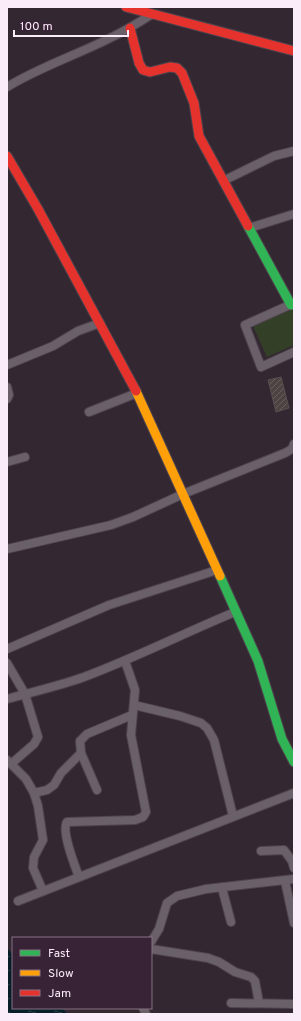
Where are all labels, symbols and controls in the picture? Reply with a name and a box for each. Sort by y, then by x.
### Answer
scale bar [14,12,128,38]
text: 100 m [20,19,53,35]
legend [12,937,152,1009]
text: Fast [48,946,70,962]
text: Slow [48,966,74,982]
text: Jam [48,986,71,1002]

